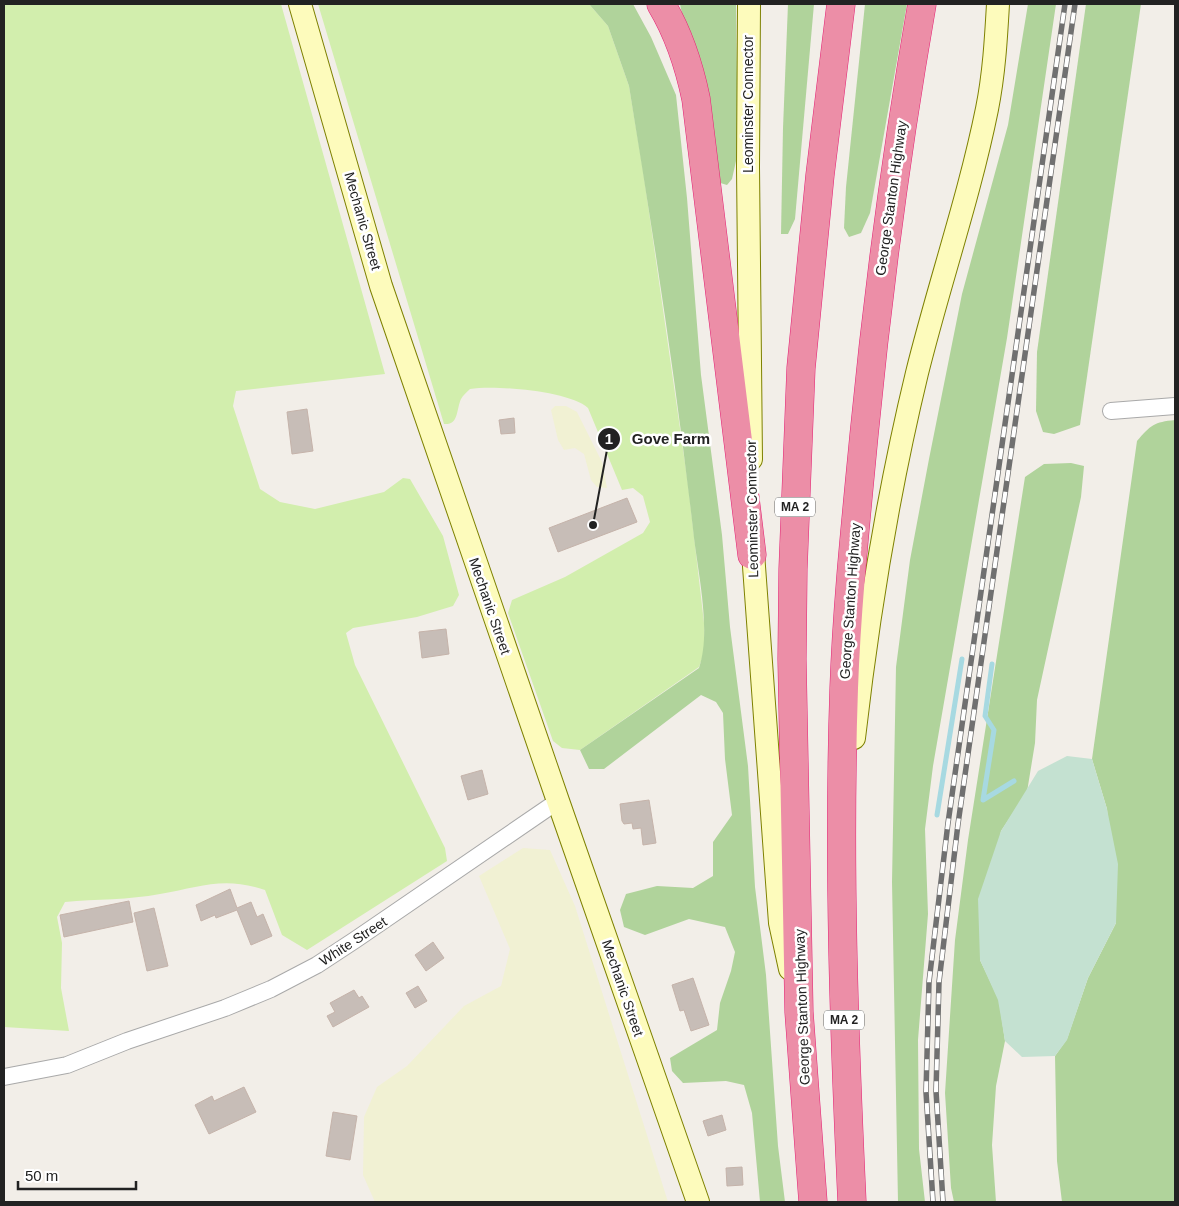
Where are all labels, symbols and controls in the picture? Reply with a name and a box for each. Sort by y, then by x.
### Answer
street label: Leominster Connector [740,35,756,173]
street label: George Stanton Highway [872,119,910,277]
street label: Mechanic Street [341,170,385,272]
callout: Gove Farm [597,424,720,454]
text: 1 [605,430,613,447]
text: Gove Farm [632,430,710,447]
street label: Leominster Connector [743,440,761,578]
road number: MA 2 [775,498,815,516]
street label: George Stanton Highway [837,522,863,680]
street label: Mechanic Street [466,556,514,657]
street label: White Street [316,913,390,969]
street label: George Stanton Highway [791,929,813,1085]
street label: Mechanic Street [599,938,647,1039]
road number: MA 2 [824,1010,864,1030]
scale bar [18,1158,135,1190]
text: 50 m [25,1167,58,1184]

